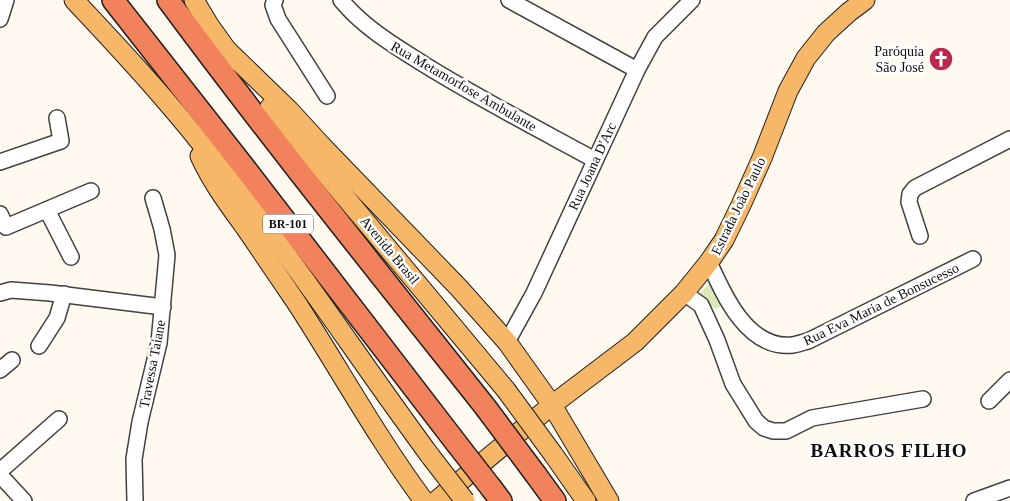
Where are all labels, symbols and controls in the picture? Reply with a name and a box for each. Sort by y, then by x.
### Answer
street label: Rua Metamorfose Ambulante [388,39,539,134]
place label: Paróquia São José [874,44,925,75]
church icon: Paróquia São José [928,46,954,72]
street label: Rua Joana D'Arc [566,120,619,212]
street label: Estrada João Paulo [708,155,769,257]
road number: BR-101 [263,214,313,233]
street label: Avenida Brasil [357,214,422,287]
street label: Rua Eva Maria de Bonsucesso [801,260,961,349]
street label: Travessa Taiane [137,319,168,410]
district label: BARROS FILHO [810,440,968,461]

